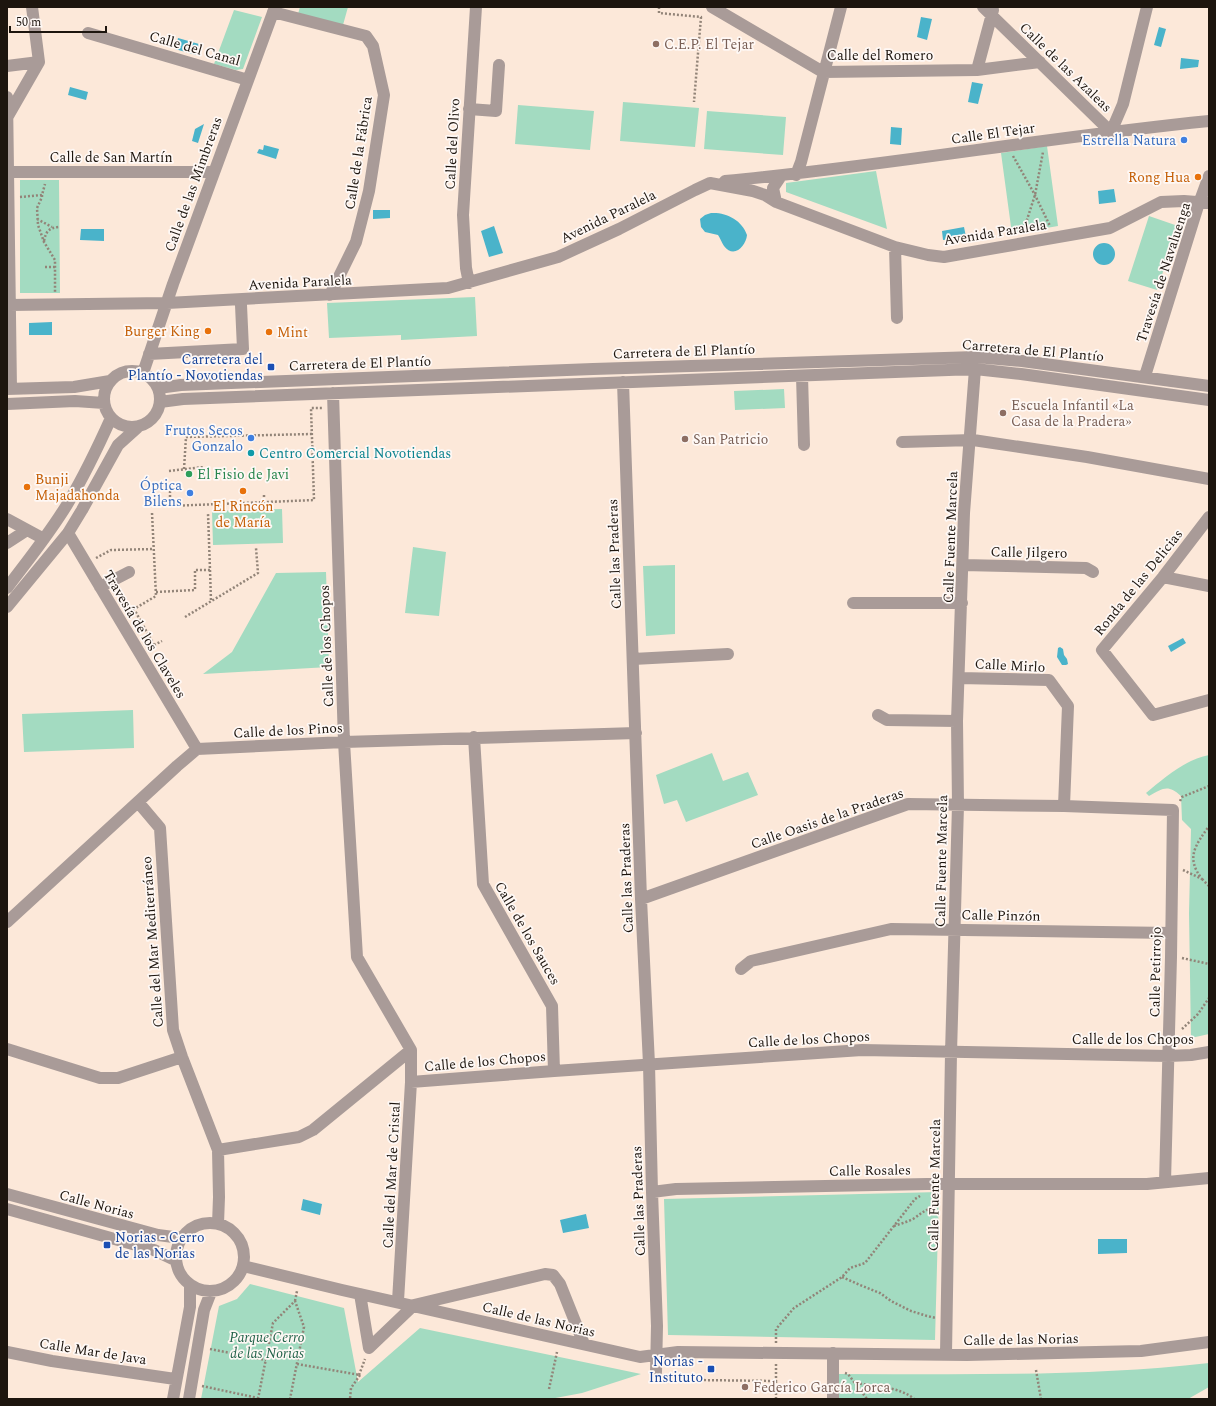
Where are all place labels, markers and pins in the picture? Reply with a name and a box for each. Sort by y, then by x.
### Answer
place label: C.E.P. El Tejar [664,34,755,55]
marker: C.E.P. El Tejar [651,39,661,49]
place label: Estrella Natura [1082,130,1176,151]
marker: Estrella Natura [1179,135,1189,145]
place label: Rong Hua [1128,167,1190,188]
marker: Rong Hua [1193,172,1203,182]
place label: Burger King [124,321,200,342]
place label: Mint [277,322,308,343]
marker: Burger King [203,326,213,336]
marker: Mint [264,327,274,337]
place label: Carretera del Plantío - Novotiendas [128,349,263,386]
marker: Carretera del Plantío - Novotiendas [266,362,276,372]
place label: Escuela Infantil «La Casa de la Pradera» [1011,395,1134,432]
marker: Escuela Infantil «La Casa de la Pradera» [998,408,1008,418]
place label: Frutos Secos Gonzalo [165,420,243,457]
place label: San Patricio [693,429,768,450]
marker: Frutos Secos Gonzalo [246,433,256,443]
marker: San Patricio [680,434,690,444]
place label: Centro Comercial Novotiendas [259,443,451,464]
marker: Centro Comercial Novotiendas [246,448,256,458]
place label: El Fisio de Javi [197,464,289,485]
place label: Bunji Majadahonda [35,469,120,506]
marker: El Fisio de Javi [184,469,194,479]
place label: Óptica Bilens [140,475,182,512]
marker: Bunji Majadahonda [22,482,32,492]
marker: El Rincón de María [238,486,248,496]
marker: Óptica Bilens [185,488,195,498]
place label: El Rincón de María [213,496,273,533]
place label: Norias - Cerro de las Norias [115,1227,204,1264]
marker: Norias - Cerro de las Norias [102,1240,112,1250]
place label: Norias - Instituto [649,1351,703,1388]
marker: Norias - Instituto [706,1364,716,1374]
place label: Federico García Lorca [753,1377,891,1398]
marker: Federico García Lorca [740,1382,750,1392]

